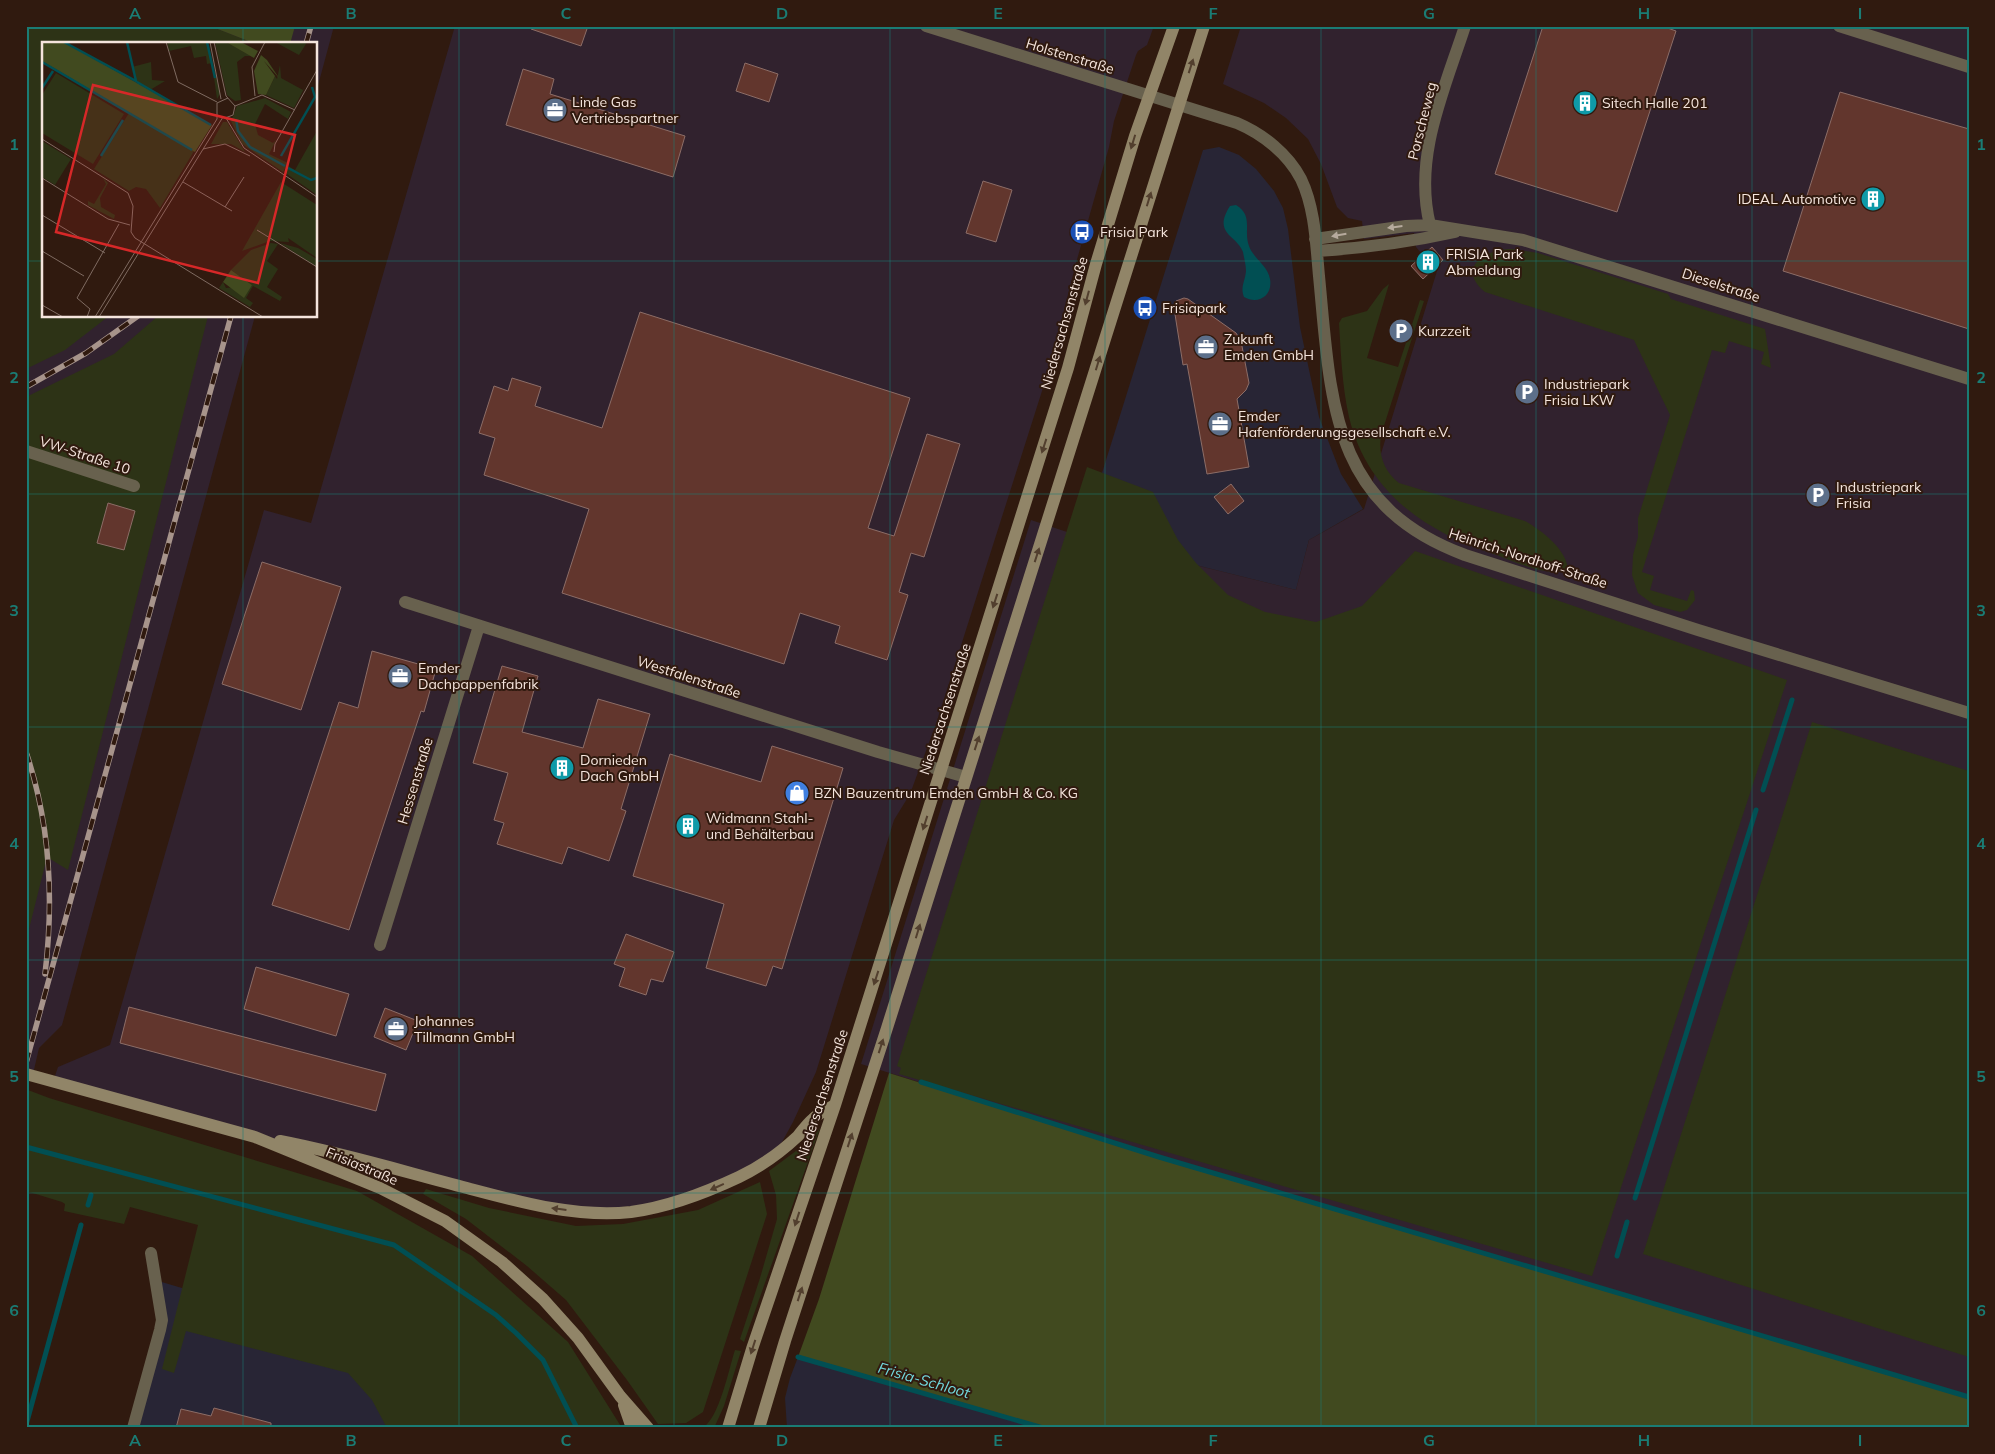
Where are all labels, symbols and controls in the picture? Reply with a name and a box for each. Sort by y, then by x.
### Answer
text: A [129,3,141,23]
text: B [345,3,357,23]
text: C [561,3,572,23]
text: D [776,3,788,23]
text: E [993,3,1003,23]
text: F [1208,3,1218,23]
text: G [1423,3,1435,23]
text: H [1638,3,1650,23]
text: I [1858,3,1862,23]
street label: Holstenstraße [1024,34,1116,78]
inset map [42,42,318,318]
one-way arrow [1188,58,1195,73]
street label: Porscheweg [1404,80,1440,162]
building icon: Sitech Halle 201 [1572,90,1598,116]
place label: Linde Gas Vertriebspartner [572,93,679,127]
place label: Sitech Halle 201 [1602,94,1708,112]
office icon: Linde Gas Vertriebspartner [542,97,568,123]
text: 1 [9,134,19,154]
text: 1 [1976,134,1986,154]
one-way arrow [1128,135,1136,150]
building icon: IDEAL Automotive [1860,186,1886,212]
place label: IDEAL Automotive [1738,190,1856,208]
one-way arrow [1146,192,1153,207]
bus stop icon: Frisia Park [1069,219,1095,245]
place label: Frisia Park [1100,223,1169,241]
one-way arrow [1387,223,1403,231]
one-way arrow [1331,231,1347,239]
place label: FRISIA Park Abmeldung [1446,245,1524,279]
building icon: FRISIA Park Abmeldung [1415,249,1441,275]
street label: Niedersachsenstraße [1036,255,1092,391]
street label: Dieselstraße [1680,264,1762,306]
one-way arrow [1083,290,1091,305]
bus stop icon: Frisiapark [1132,295,1158,321]
place label: Frisiapark [1162,299,1227,317]
parking icon: Kurzzeit [1388,318,1414,344]
place label: Kurzzeit [1418,322,1470,340]
place label: Zukunft Emden GmbH [1224,330,1314,364]
office icon: Zukunft Emden GmbH [1193,334,1219,360]
one-way arrow [1094,356,1102,371]
text: 2 [9,367,19,387]
text: 2 [1976,367,1986,387]
place label: Industriepark Frisia LKW [1544,375,1630,409]
parking icon: Industriepark Frisia LKW [1514,379,1540,405]
place label: Emder Hafenförderungsgesellschaft e.V. [1238,407,1451,441]
office icon: Emder Hafenförderungsgesellschaft e.V. [1207,411,1233,437]
street label: VW-Straße 10 [37,432,133,478]
one-way arrow [1039,439,1047,454]
place label: Industriepark Frisia [1836,478,1922,512]
parking icon: Industriepark Frisia [1805,482,1831,508]
street label: Heinrich-Nordhoff-Straße [1446,524,1610,592]
one-way arrow [1034,547,1041,562]
one-way arrow [990,594,998,609]
text: 3 [9,600,19,620]
text: 3 [1976,600,1986,620]
street label: Niedersachsenstraße [915,641,975,777]
street label: Westfalenstraße [635,652,743,702]
place label: Emder Dachpappenfabrik [418,659,539,693]
office icon: Emder Dachpappenfabrik [387,663,413,689]
street label: Hessenstraße [393,735,437,827]
one-way arrow [973,735,981,750]
place label: Dornieden Dach GmbH [580,751,659,785]
building icon: Dornieden Dach GmbH [549,755,575,781]
shop icon: BZN Bauzentrum Emden GmbH & Co. KG [784,780,810,806]
place label: BZN Bauzentrum Emden GmbH & Co. KG [814,784,1078,802]
place label: Widmann Stahl- und Behälterbau [706,809,814,843]
building icon: Widmann Stahl- und Behälterbau [675,813,701,839]
one-way arrow [920,815,928,830]
text: 4 [9,833,19,853]
text: 4 [1976,833,1986,853]
one-way arrow [914,923,922,938]
one-way arrow [871,970,879,985]
place label: Johannes Tillmann GmbH [414,1012,515,1046]
office icon: Johannes Tillmann GmbH [383,1016,409,1042]
street label: Niedersachsenstraße [792,1027,852,1163]
one-way arrow [878,1039,885,1054]
text: 5 [9,1066,19,1086]
text: 5 [1976,1066,1986,1086]
one-way arrow [847,1132,855,1147]
street label: Frisiastraße [323,1143,401,1189]
one-way arrow [710,1183,724,1191]
one-way arrow [550,1205,566,1213]
one-way arrow [792,1212,800,1227]
one-way arrow [797,1287,804,1302]
text: 6 [9,1300,19,1320]
text: 6 [1976,1300,1986,1320]
one-way arrow [749,1339,757,1354]
water label: Frisia-Schloot [876,1358,973,1402]
text: A [129,1430,141,1450]
text: B [345,1430,357,1450]
text: C [561,1430,572,1450]
text: D [776,1430,788,1450]
text: E [993,1430,1003,1450]
text: F [1208,1430,1218,1450]
text: G [1423,1430,1435,1450]
text: H [1638,1430,1650,1450]
text: I [1858,1430,1862,1450]

